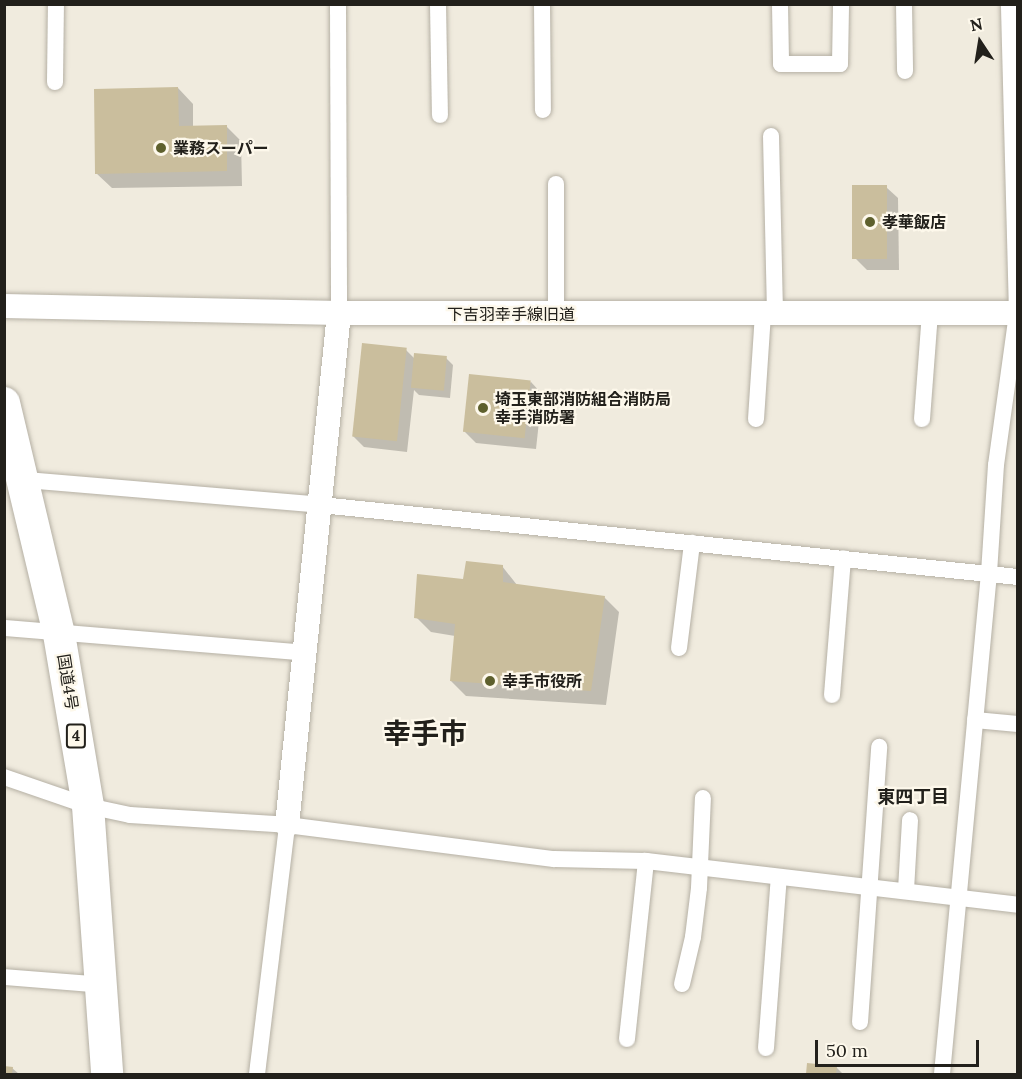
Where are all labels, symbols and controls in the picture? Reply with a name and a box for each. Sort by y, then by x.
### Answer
north arrow [950,12,1010,72]
text: N [968,13,984,35]
place label: 業務スーパー [173,138,269,158]
marker: 業務スーパー [154,141,168,155]
place label: 孝華飯店 [882,212,946,232]
marker: 孝華飯店 [863,215,877,229]
street label: 下吉羽幸手線旧道 [447,304,575,324]
place label: 埼玉東部消防組合消防局 幸手消防署 [495,389,671,427]
marker: 埼玉東部消防組合消防局 幸手消防署 [476,401,490,415]
street label: 国道4号 [54,653,82,711]
place label: 幸手市役所 [502,671,582,691]
marker: 幸手市役所 [483,674,497,688]
district label: 幸手市 [383,716,467,750]
road number: 4 [66,724,86,748]
district label: 東四丁目 [877,786,949,808]
scale bar [818,1028,982,1066]
text: 50 m [826,1039,868,1062]

